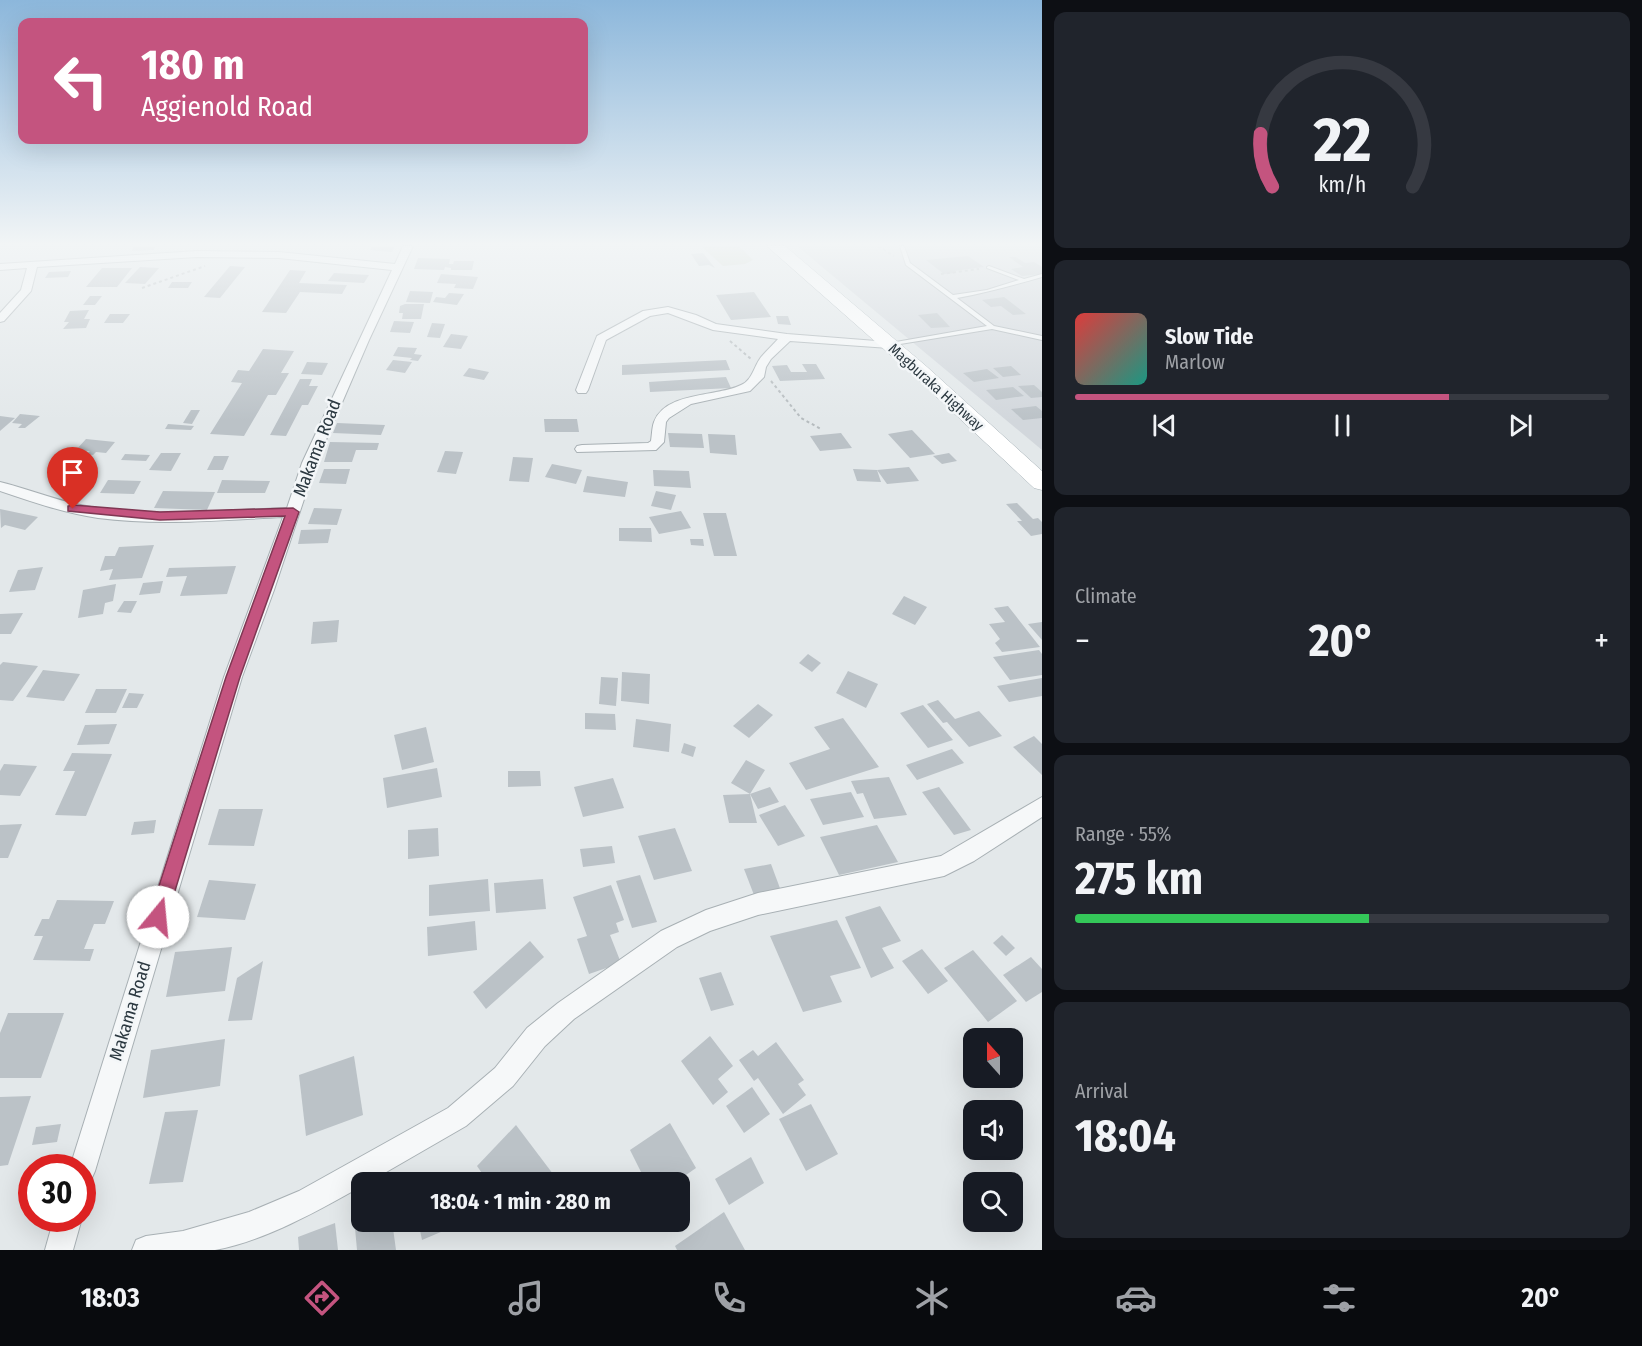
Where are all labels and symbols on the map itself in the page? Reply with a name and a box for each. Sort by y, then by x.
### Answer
street label: Magburaka Highway [885,340,987,435]
street label: Makama Road [288,396,346,500]
pin [47,447,98,509]
position arrow [126,885,190,949]
street label: Makama Road [104,959,156,1063]
north arrow [963,1028,1023,1088]
speed limit sign: 30 [18,1154,96,1232]

